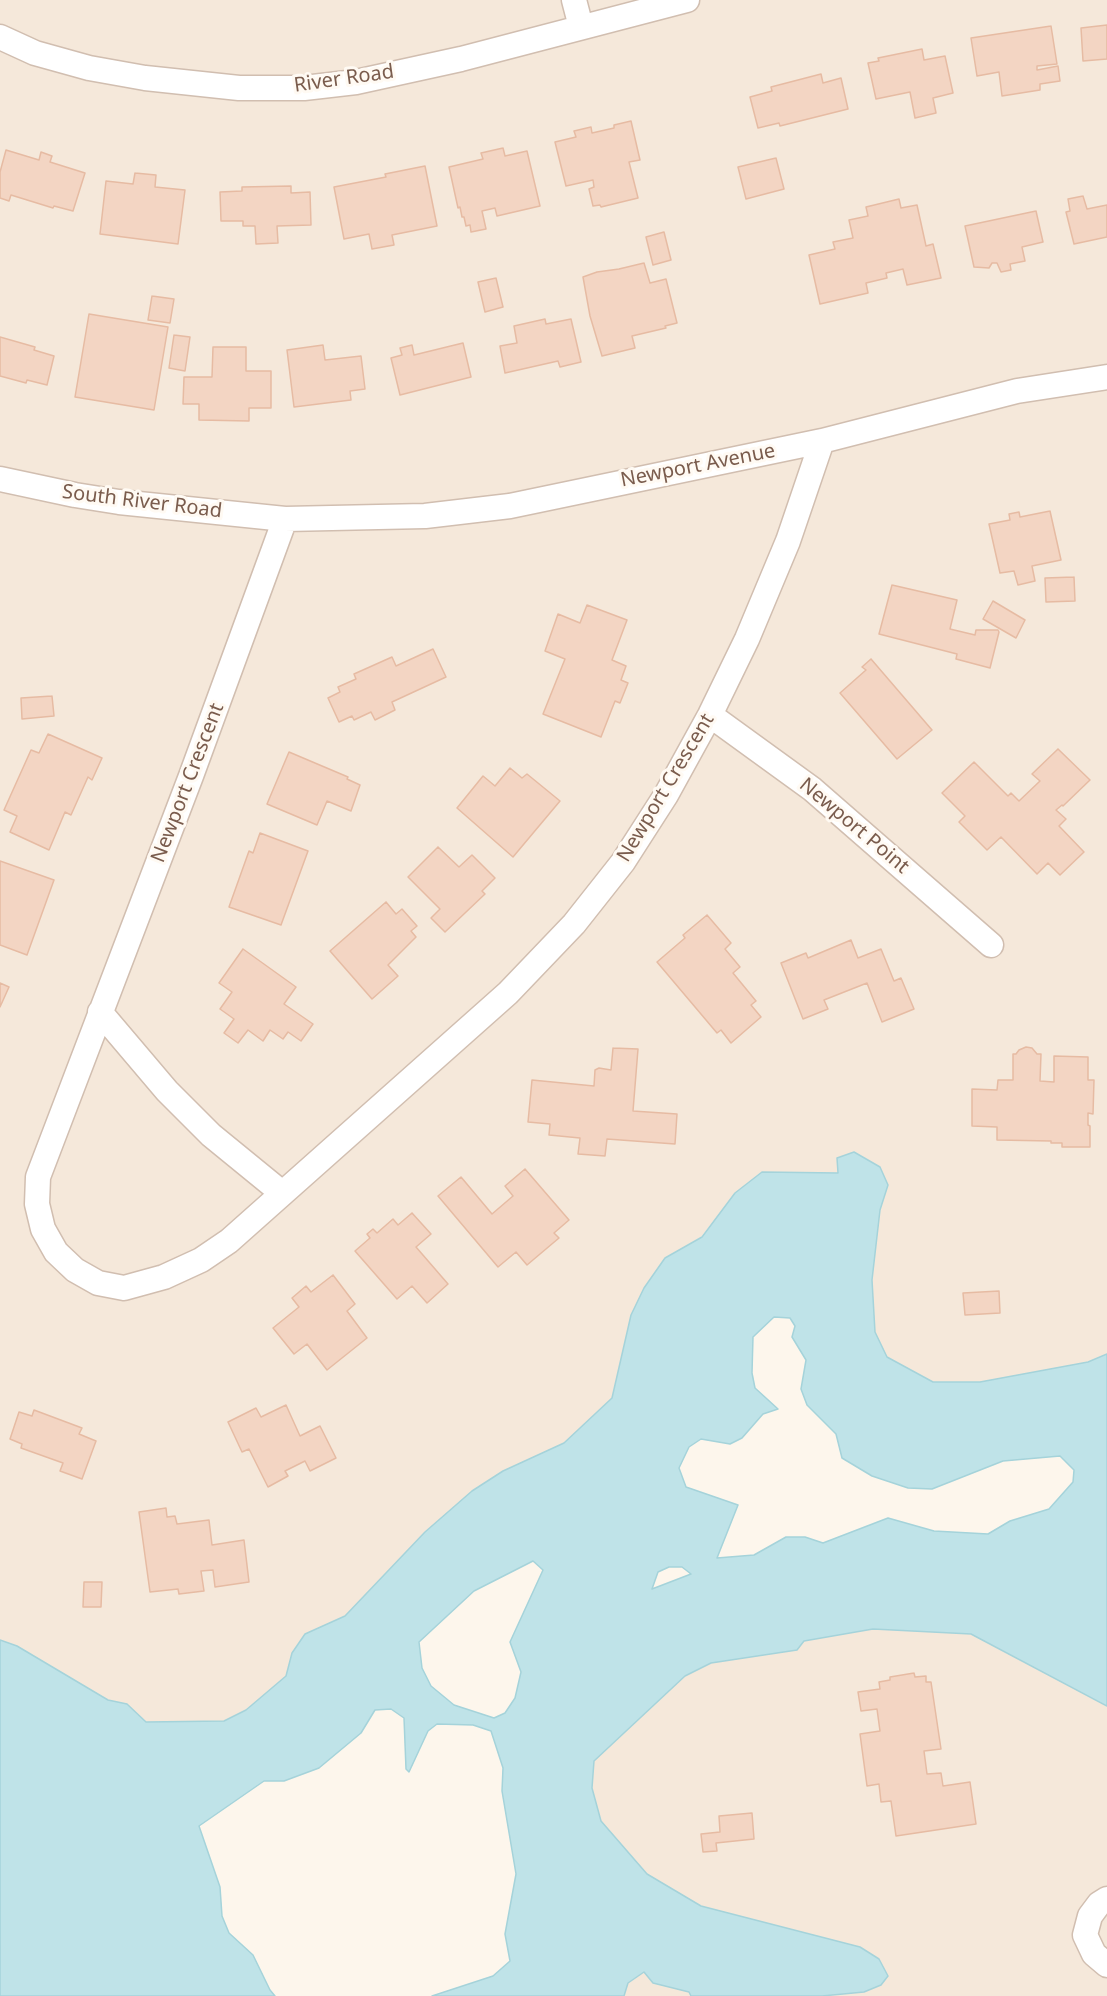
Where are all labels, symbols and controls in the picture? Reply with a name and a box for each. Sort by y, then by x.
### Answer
street label: River Road [293,60,395,98]
street label: Newport Avenue [619,439,777,493]
street label: South River Road [61,480,223,524]
street label: Newport Crescent [147,700,229,866]
street label: Newport Crescent [612,710,720,866]
street label: Newport Point [794,773,914,879]

